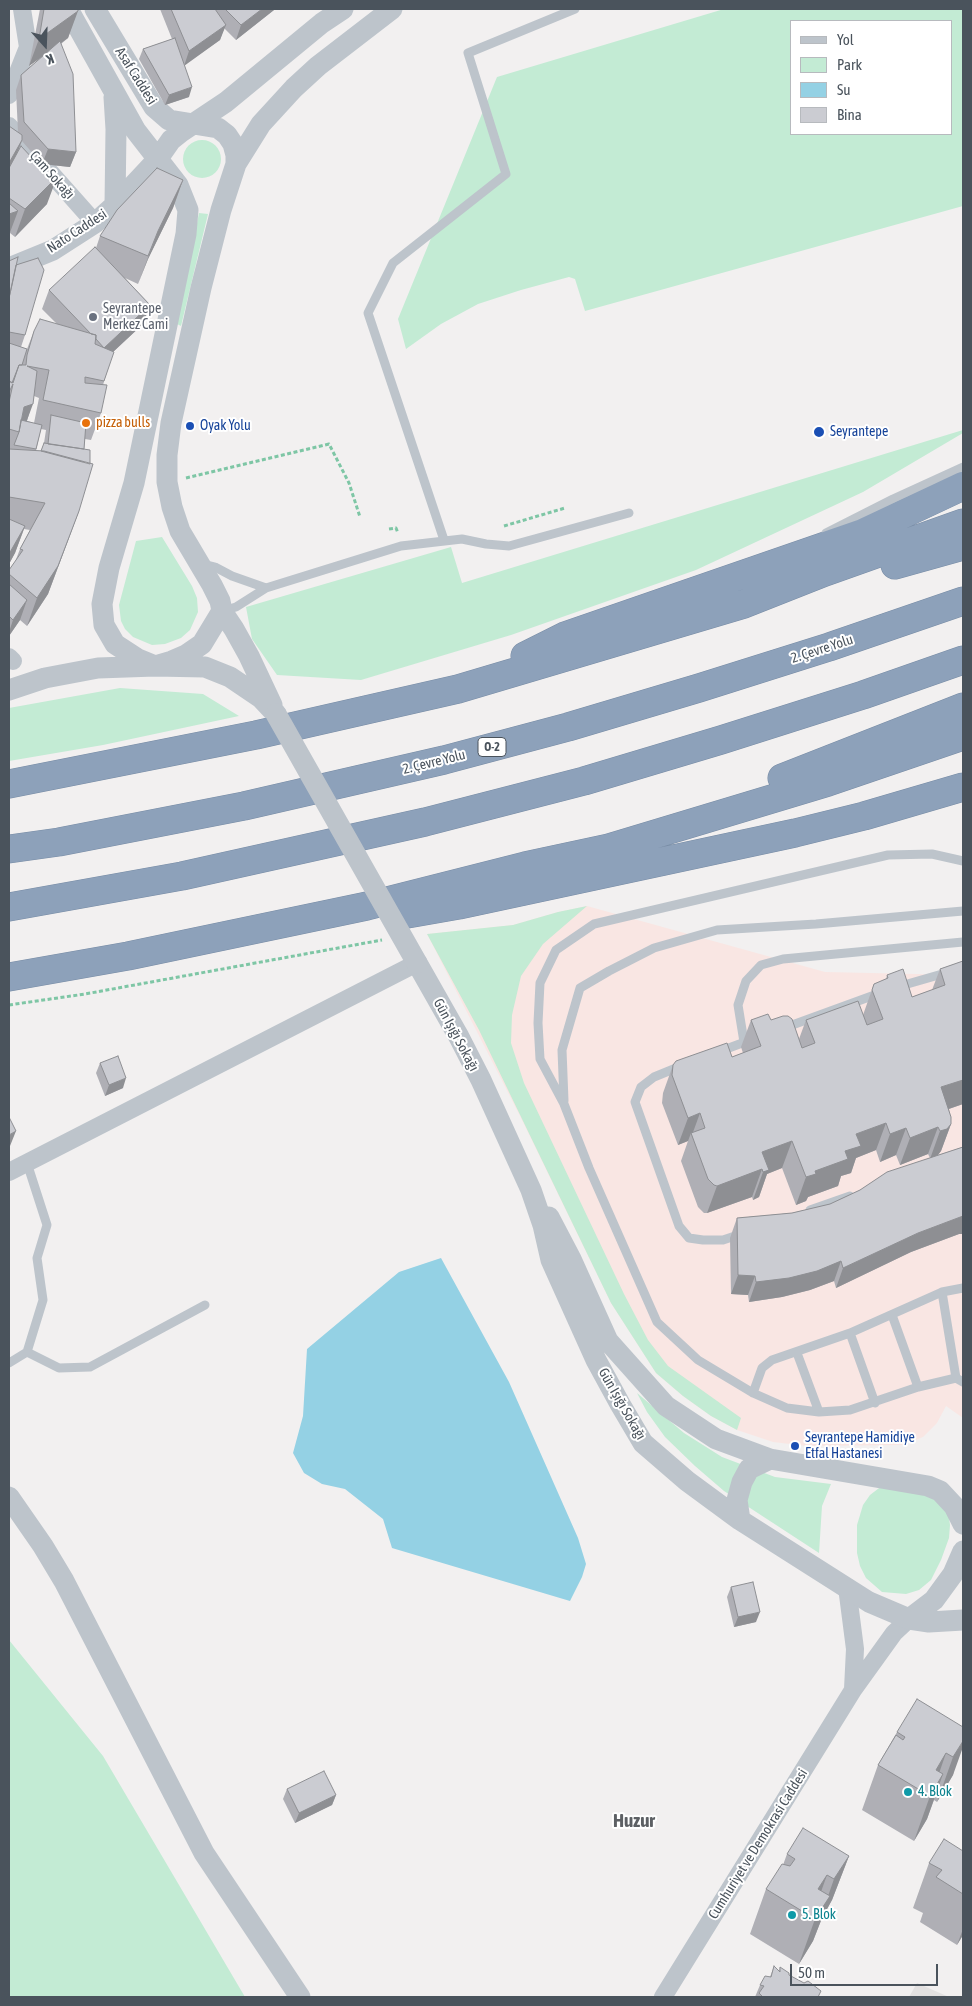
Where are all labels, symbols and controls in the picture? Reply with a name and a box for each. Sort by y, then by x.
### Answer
north arrow [20,20,70,70]
legend [790,20,952,135]
text: Yol [837,31,854,48]
street label: Asaf Caddesi [112,44,160,108]
text: K [44,50,56,68]
text: Park [837,56,862,73]
text: Su [837,81,851,98]
text: Bina [837,106,862,123]
street label: Çam Sokağı [26,147,78,203]
street label: Nato Caddesi [44,206,110,256]
place label: Seyrantepe Merkez Cami [103,301,168,334]
marker: Seyrantepe Merkez Cami [87,311,99,323]
place label: pizza bulls [96,415,150,431]
marker: pizza bulls [80,417,92,429]
place label: Oyak Yolu [200,418,251,434]
marker: Oyak Yolu [184,420,196,432]
place label: Seyrantepe [830,424,888,440]
marker: Seyrantepe [812,425,826,439]
street label: 2. Çevre Yolu [789,631,855,667]
road number: O-2 [478,738,506,756]
street label: 2. Çevre Yolu [401,746,467,778]
street label: Gün Işığı Sokağı [430,996,482,1074]
street label: Gün Işığı Sokağı [595,1365,649,1443]
place label: Seyrantepe Hamidiye Etfal Hastanesi [805,1430,915,1462]
marker: Seyrantepe Hamidiye Etfal Hastanesi [789,1440,801,1452]
street label: Cumhuriyet ve Demokrasi Caddesi [705,1766,811,1922]
place label: 4. Blok [918,1784,952,1800]
marker: 4. Blok [902,1786,914,1798]
district label: Huzur [613,1810,655,1832]
place label: 5. Blok [802,1907,836,1923]
marker: 5. Blok [786,1909,798,1921]
scale bar [792,1954,940,1986]
text: 50 m [798,1964,825,1981]

